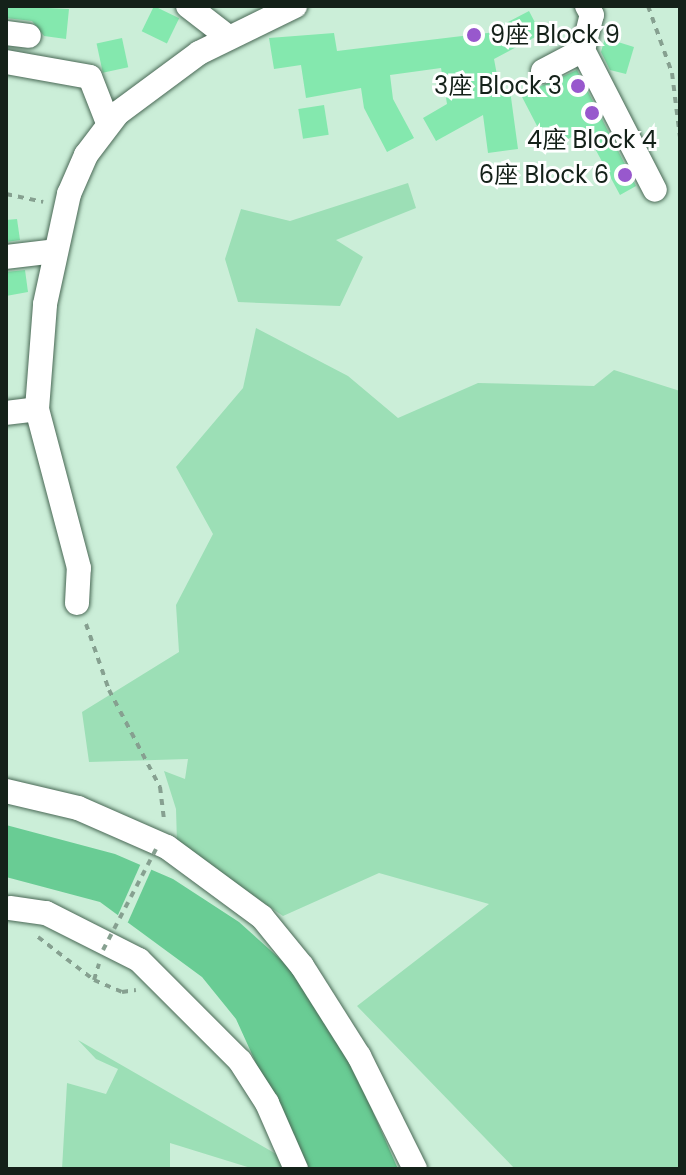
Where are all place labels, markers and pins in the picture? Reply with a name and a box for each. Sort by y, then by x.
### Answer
place label: 9座 Block 9 [490,21,620,49]
marker: 9座 Block 9 [465,26,483,44]
place label: 3座 Block 3 [434,72,562,100]
marker: 3座 Block 3 [569,77,587,95]
marker: 4座 Block 4 [583,104,601,122]
place label: 4座 Block 4 [527,126,657,154]
place label: 6座 Block 6 [479,161,609,189]
marker: 6座 Block 6 [616,166,634,184]

